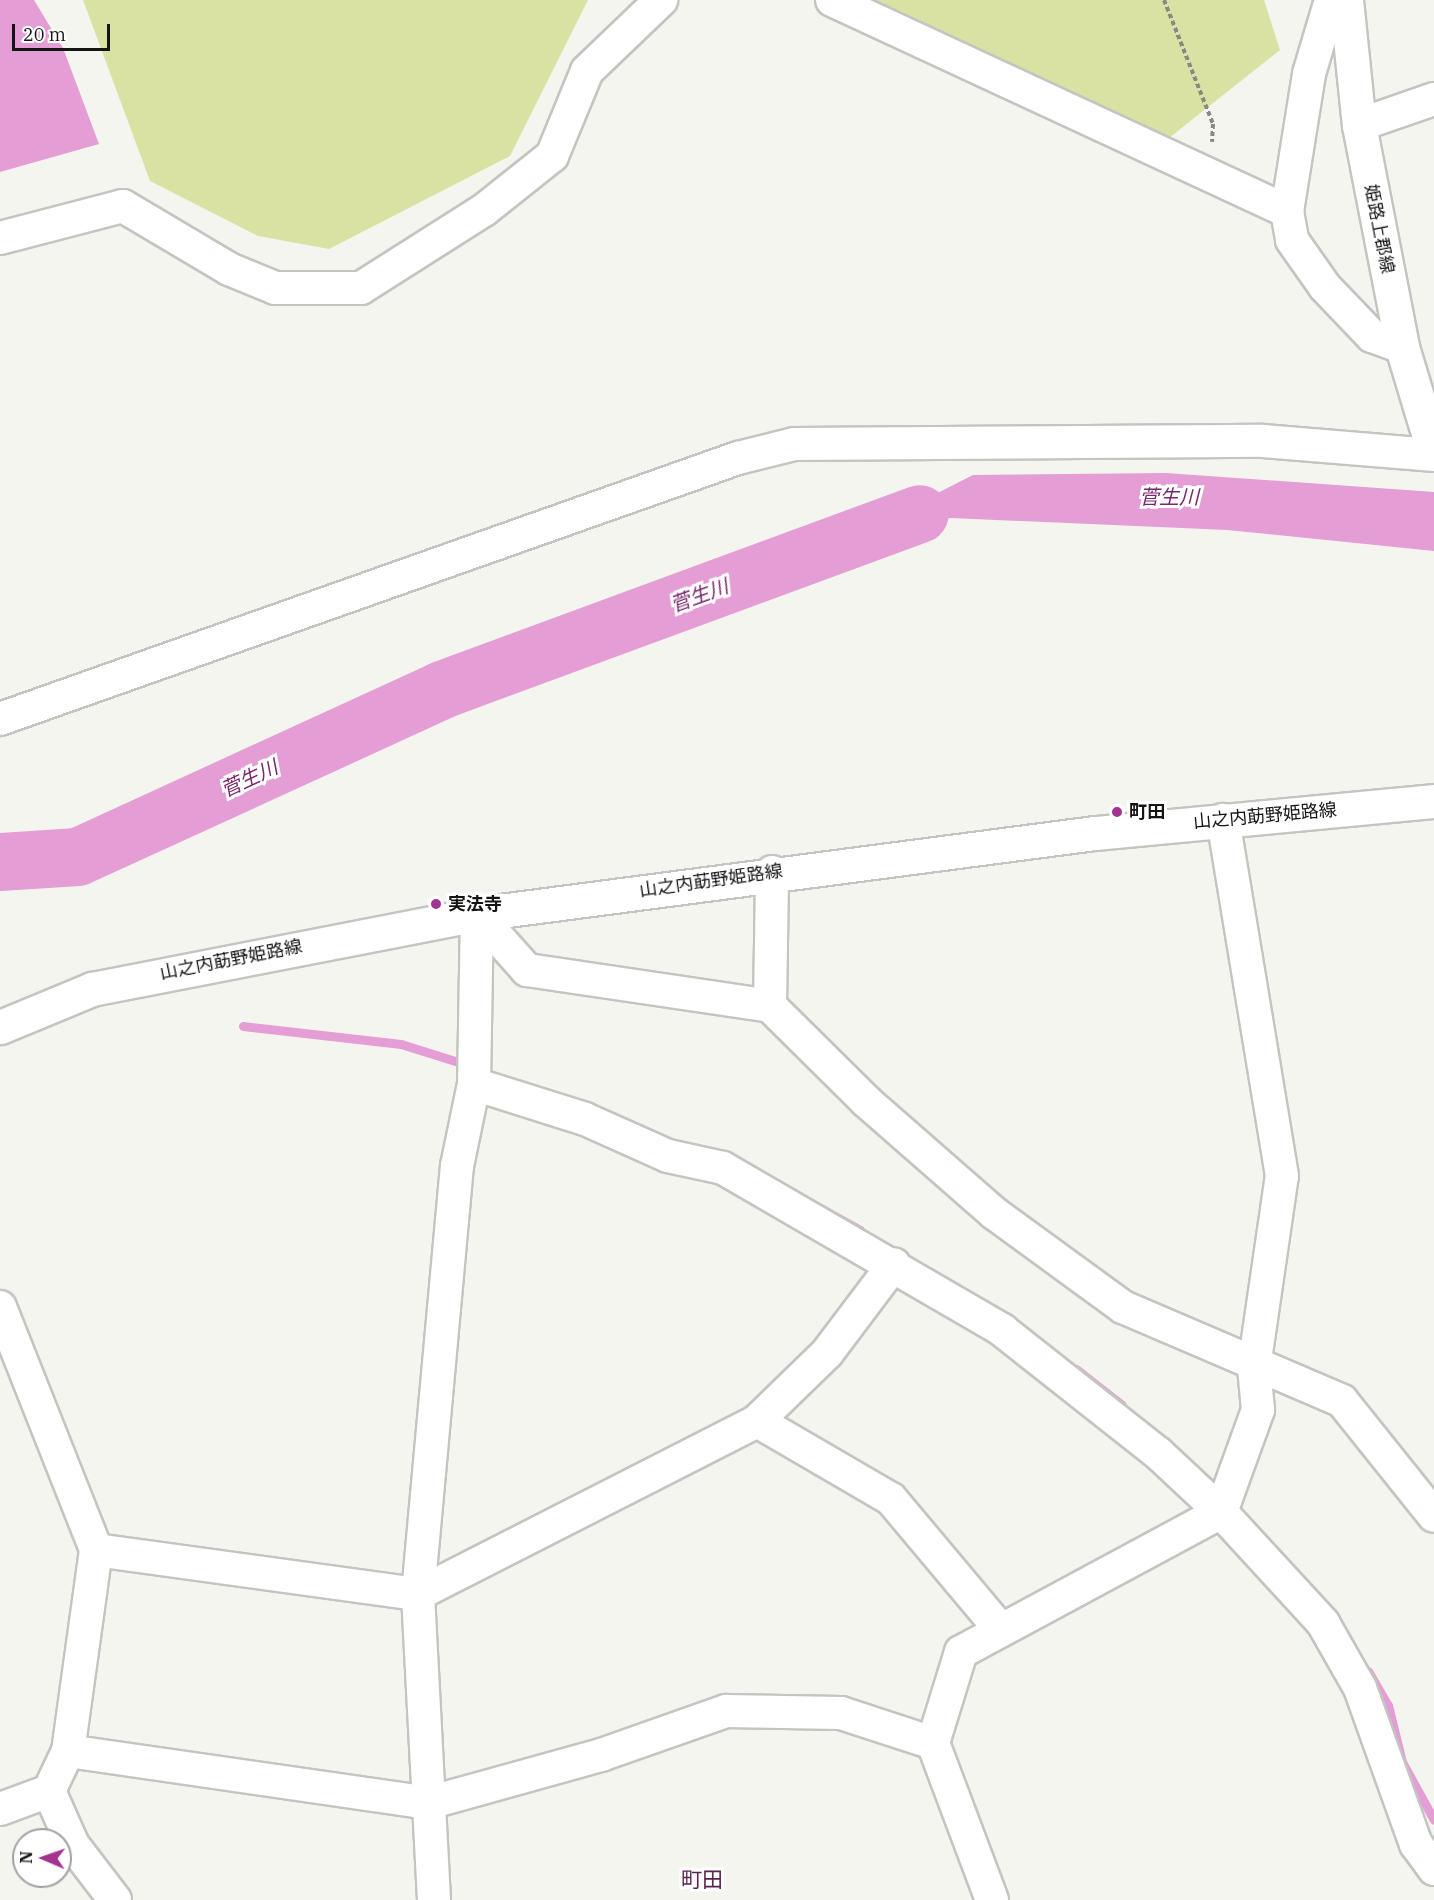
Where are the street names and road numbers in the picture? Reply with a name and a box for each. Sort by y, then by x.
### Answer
street label: 姫路上郡線 [1360,183,1398,275]
street label: 山之内莇野姫路線 [1192,799,1338,833]
street label: 山之内莇野姫路線 [638,860,784,902]
street label: 山之内莇野姫路線 [158,936,304,984]

